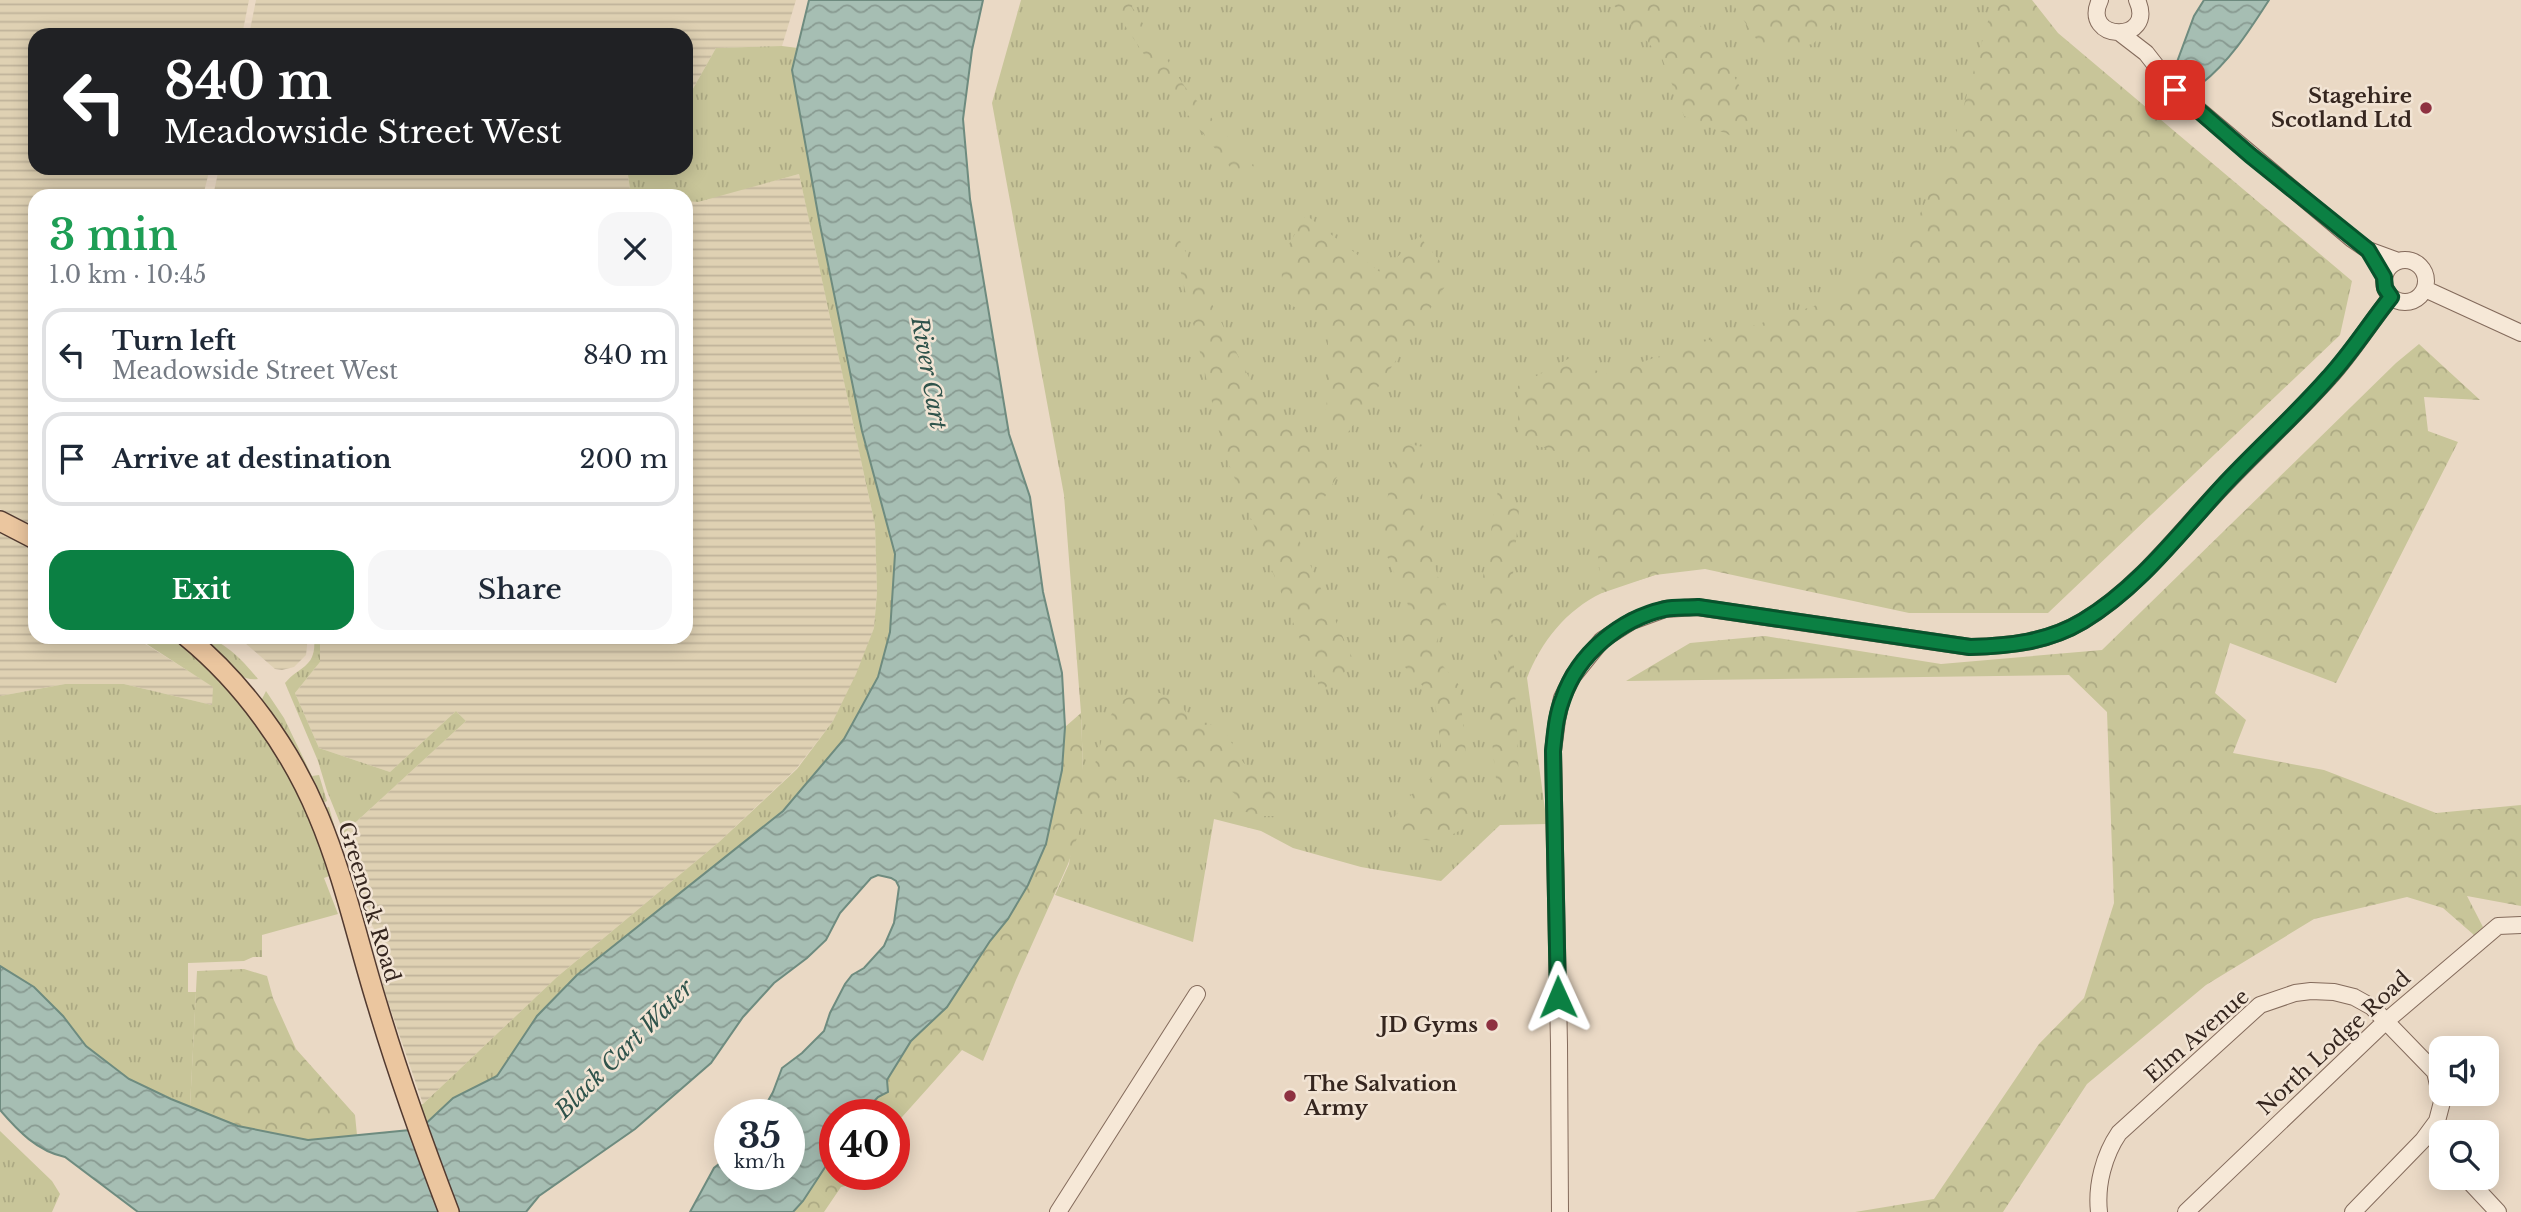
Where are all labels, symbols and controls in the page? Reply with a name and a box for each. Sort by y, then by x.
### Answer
text: 840 m [164,51,332,112]
icon: left [49,56,140,147]
pin [2145,60,2205,120]
icon: arrive [2156,71,2194,109]
place label: Stagehire Scotland Ltd [2271,83,2412,133]
marker: Stagehire Scotland Ltd [2418,100,2434,116]
text: Meadowside Street West [164,112,562,152]
text: 3 min [49,209,178,261]
button: close [598,212,672,286]
text: 1.0 km · 10:45 [49,261,206,289]
water label: River Cart [905,313,953,432]
text: Turn left [112,325,236,357]
icon: left [53,336,91,374]
text: 840 m [583,339,668,371]
text: Meadowside Street West [112,357,398,385]
icon: arrive [53,440,91,478]
text: Arrive at destination [112,443,392,475]
text: 200 m [579,443,668,475]
button: Exit [49,550,354,630]
button: Share [368,550,672,630]
street label: Greenock Road [332,819,406,985]
position arrow [1521,960,1595,1034]
street label: North Lodge Road [2252,965,2416,1121]
water label: Black Cart Water [548,973,700,1125]
street label: Elm Avenue [2140,984,2254,1088]
place label: JD Gyms [1376,1012,1478,1038]
marker: JD Gyms [1484,1017,1500,1033]
map controls [2429,1036,2499,1190]
button: sound [2429,1036,2499,1106]
place label: The Salvation Army [1303,1071,1457,1121]
marker: The Salvation Army [1282,1088,1298,1104]
speed limit sign: 40 [819,1099,910,1190]
text: 35 [738,1114,781,1157]
button: search [2429,1120,2499,1190]
text: km/h [734,1151,785,1173]

